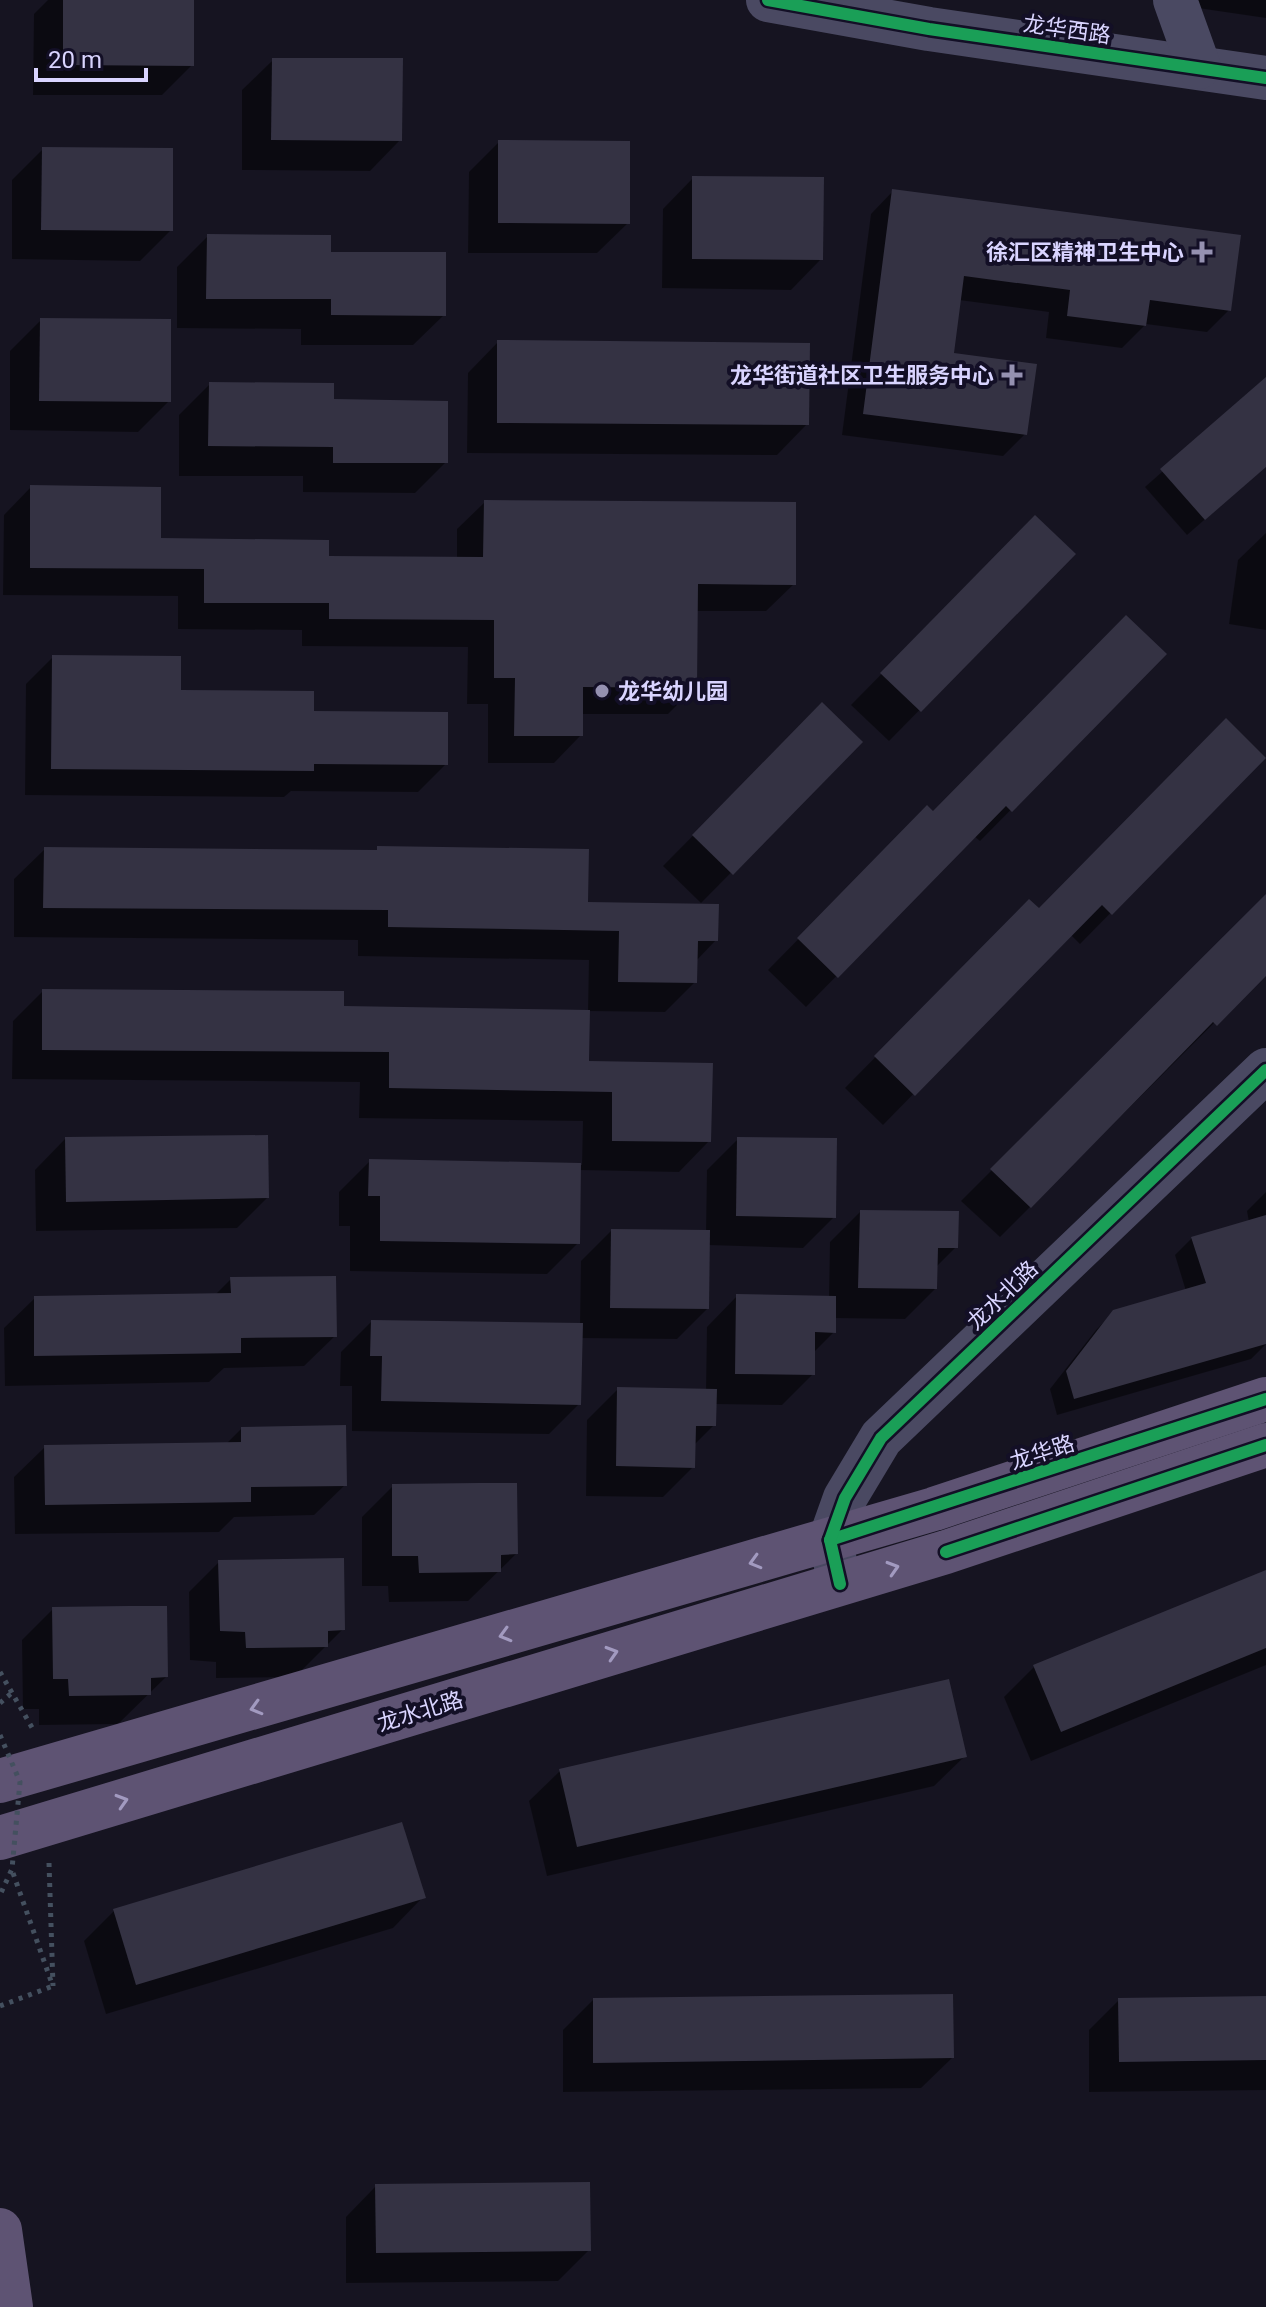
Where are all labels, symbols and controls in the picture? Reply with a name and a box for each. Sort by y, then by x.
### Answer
street label: 龙华西路 [1022,11,1112,48]
scale bar [36,32,146,82]
text: 20 m [48,46,102,74]
place label: 徐汇区精神卫生中心 [986,240,1184,265]
marker: 徐汇区精神卫生中心 [1191,241,1213,263]
place label: 龙华街道社区卫生服务中心 [730,363,994,388]
marker: 龙华街道社区卫生服务中心 [1001,364,1023,386]
place label: 龙华幼儿园 [618,679,728,704]
marker: 龙华幼儿园 [593,682,611,700]
street label: 龙水北路 [962,1256,1043,1335]
street label: 龙华路 [1007,1430,1077,1475]
one-way arrow [749,1553,762,1569]
one-way arrow [886,1561,899,1577]
one-way arrow [499,1626,513,1642]
one-way arrow [605,1646,619,1662]
street label: 龙水北路 [374,1687,466,1736]
one-way arrow [250,1699,263,1715]
one-way arrow [115,1794,129,1810]

